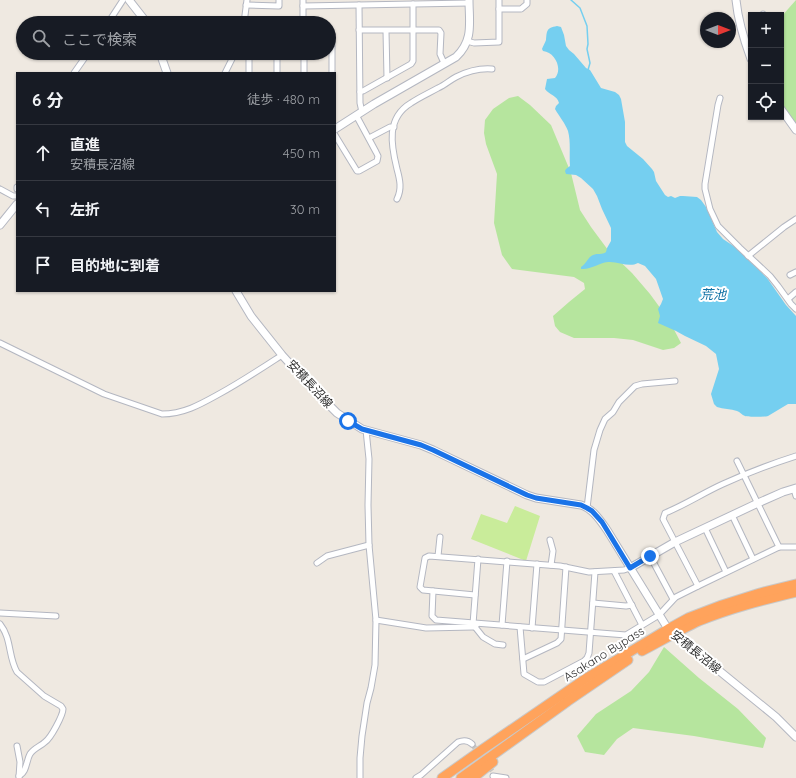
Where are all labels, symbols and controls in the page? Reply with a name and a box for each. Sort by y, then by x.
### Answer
north arrow [700,12,736,48]
map controls [748,12,784,120]
button: + [748,12,784,48]
search box [16,16,336,60]
icon: search [30,27,52,49]
text: ここで検索 [62,30,137,49]
button: − [748,48,784,84]
button: locate [748,84,784,120]
text: 6 分 [32,89,63,110]
text: 徒歩 · 480 m [247,91,320,107]
text: 直進 [70,135,100,154]
icon: ahead [32,142,54,164]
text: 450 m [283,145,320,161]
text: 安積長沼線 [70,156,135,172]
icon: left [32,198,54,220]
text: 左折 [70,200,100,219]
text: 30 m [290,201,320,217]
icon: arrive [32,254,54,276]
text: 目的地に到着 [70,256,160,275]
water label: 荒池 [700,286,728,302]
street label: 安積長沼線 [284,357,336,411]
route start [339,412,357,430]
route end [641,547,659,565]
street label: Asakano Bypass [561,623,647,684]
street label: 安積長沼線 [668,627,724,676]

